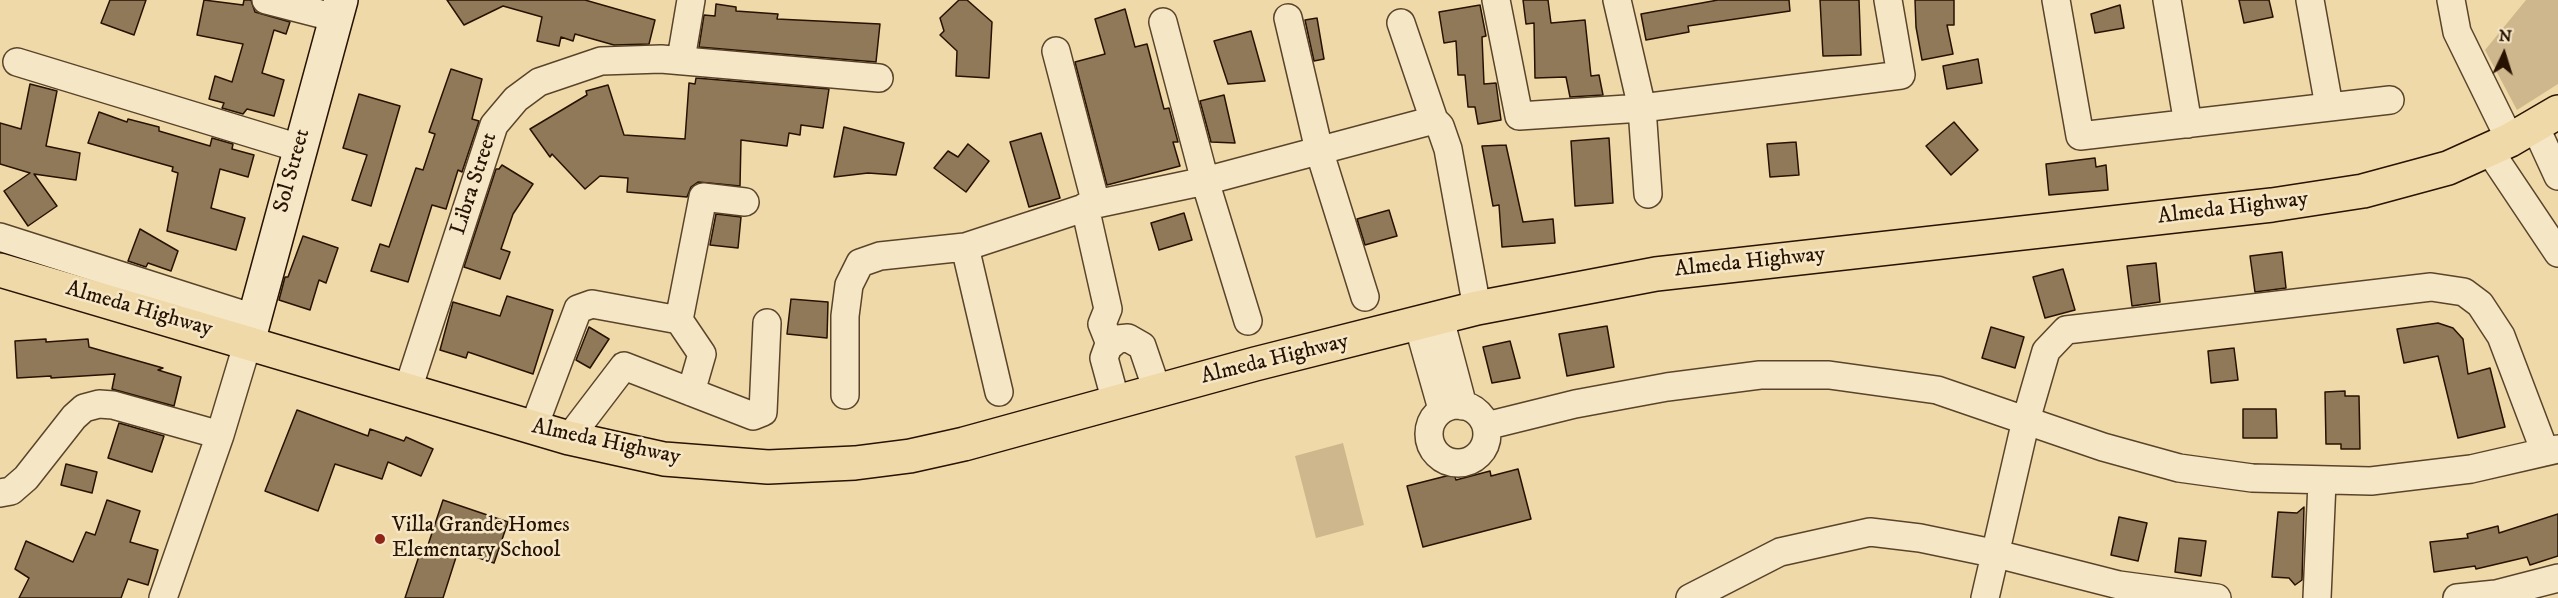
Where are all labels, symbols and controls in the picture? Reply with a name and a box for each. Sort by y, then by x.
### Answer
north arrow [2474,24,2534,84]
text: N [2498,26,2512,46]
street label: Sol Street [269,126,317,216]
street label: Libra Street [446,130,504,238]
street label: Almeda Highway [2156,187,2310,231]
street label: Almeda Highway [1673,242,1827,284]
street label: Almeda Highway [63,276,215,344]
street label: Almeda Highway [1198,329,1352,391]
street label: Almeda Highway [529,414,683,472]
place label: Villa Grande Homes Elementary School [392,513,570,564]
marker: Villa Grande Homes Elementary School [373,532,387,546]

